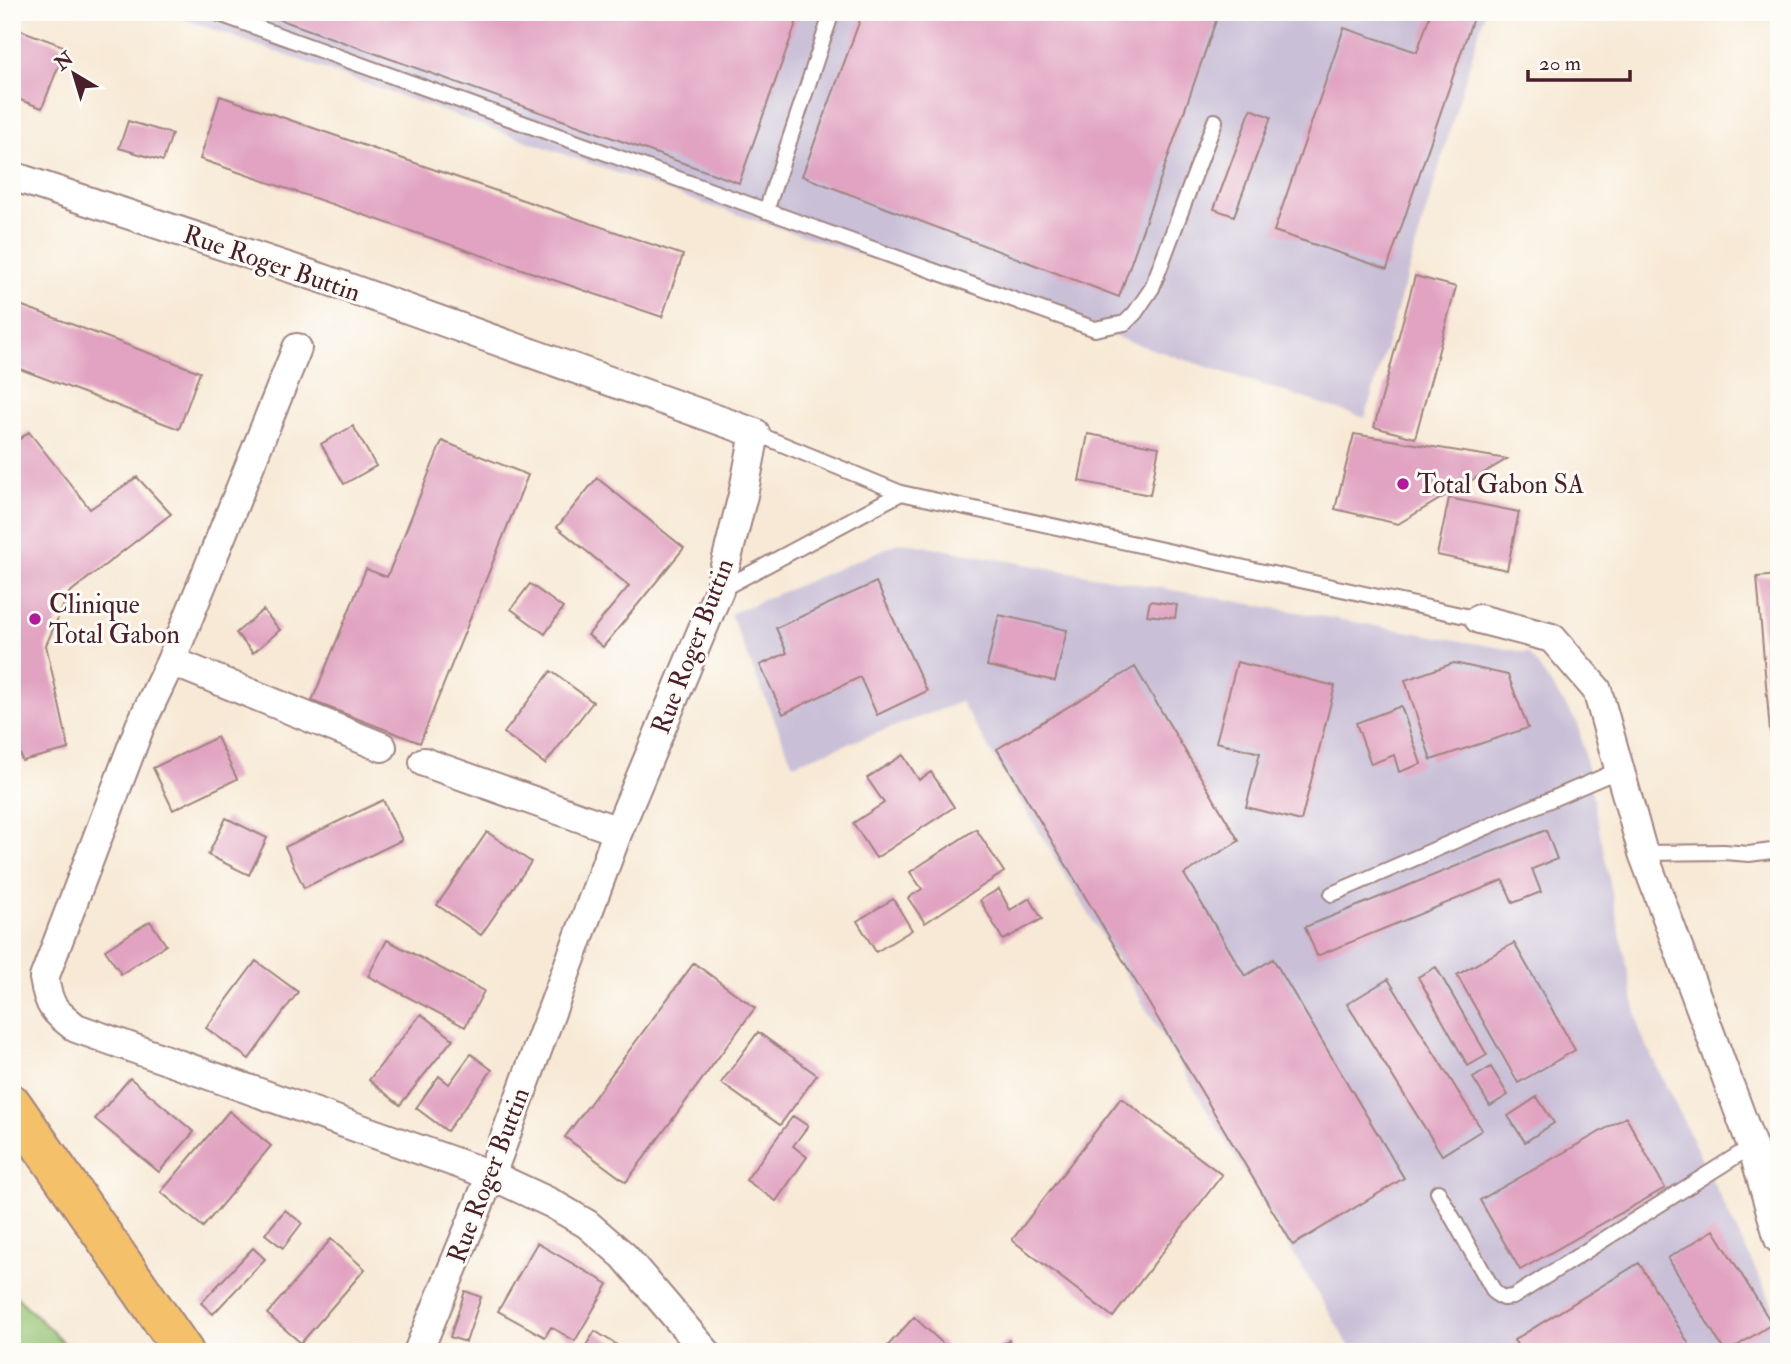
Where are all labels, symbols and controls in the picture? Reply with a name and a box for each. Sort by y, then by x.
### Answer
north arrow [38,38,108,108]
scale bar [1528,38,1630,82]
text: N [49,46,79,77]
text: 20 m [1539,50,1581,77]
street label: Rue Roger Buttin [179,219,365,309]
place label: Total Gabon SA [1417,469,1585,501]
marker: Total Gabon SA [1395,476,1411,492]
street label: Rue Roger Buttin [645,554,741,739]
place label: Clinique Total Gabon [49,589,180,651]
marker: Clinique Total Gabon [27,611,43,627]
street label: Rue Roger Buttin [441,1083,537,1268]

